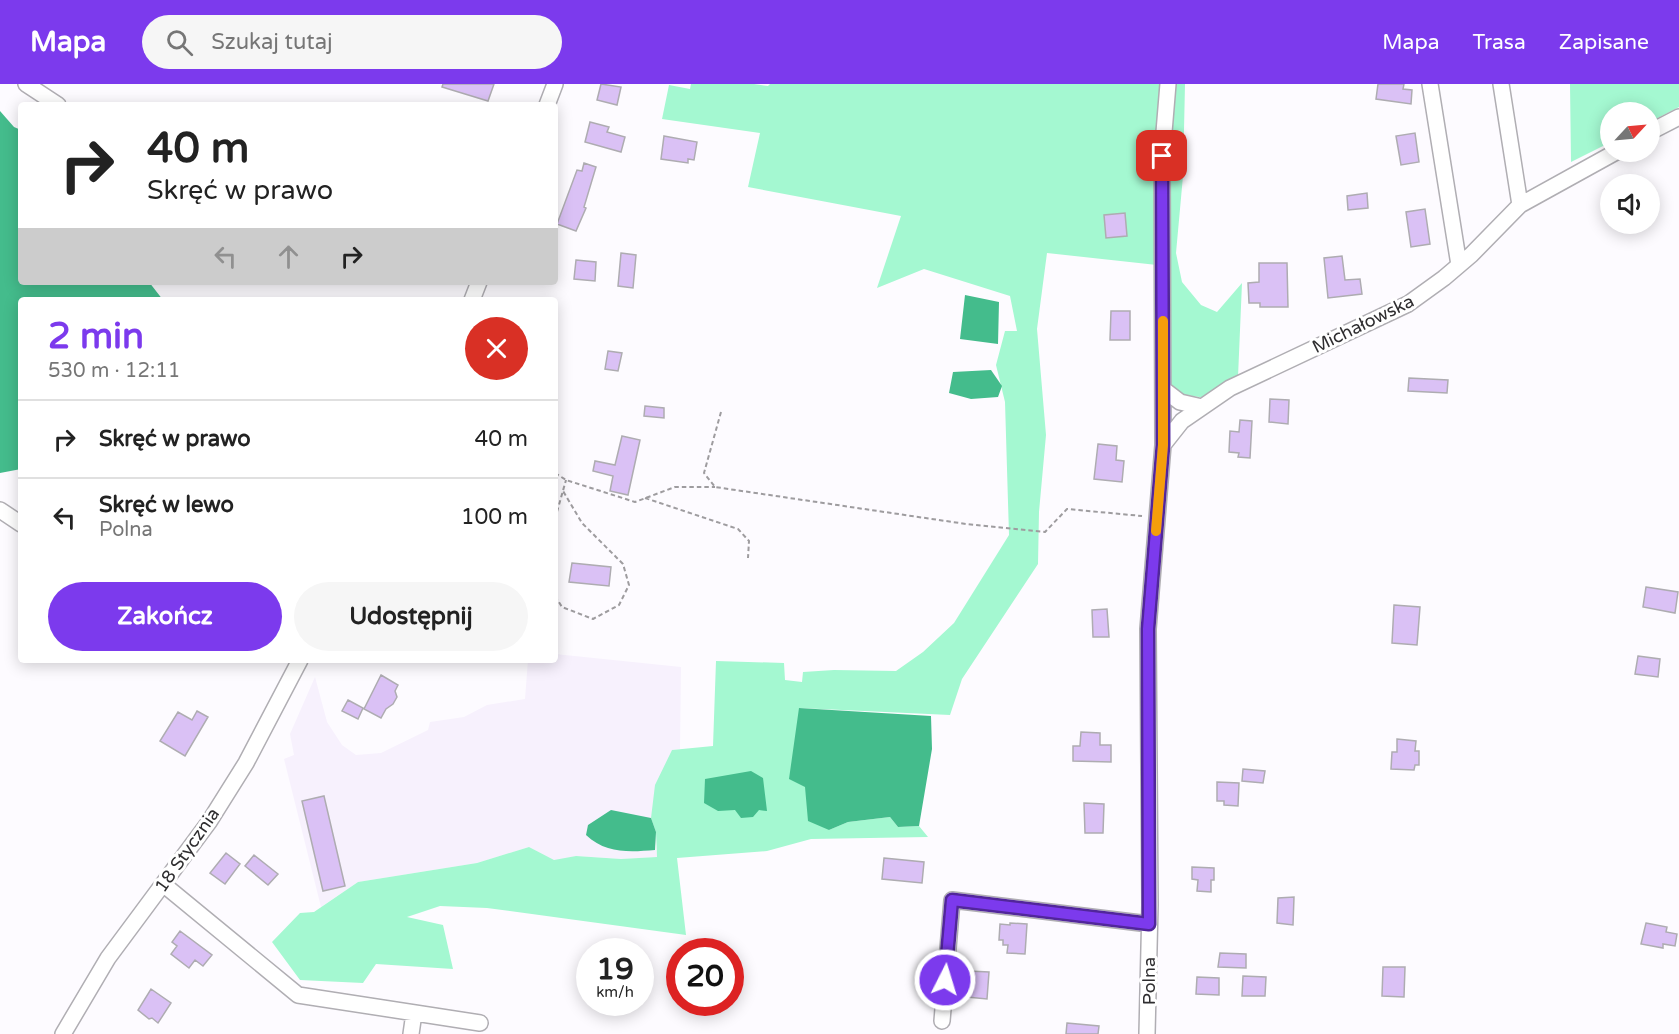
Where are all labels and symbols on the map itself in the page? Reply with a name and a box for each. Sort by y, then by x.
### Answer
north arrow [1600,102,1660,162]
pin [1136,130,1187,181]
street label: Michałowska [1309,290,1417,358]
street label: 18 Stycznia [150,803,224,897]
speed limit sign: 20 [666,938,744,1016]
position arrow [913,948,977,1012]
street label: Polna [1138,957,1160,1005]

